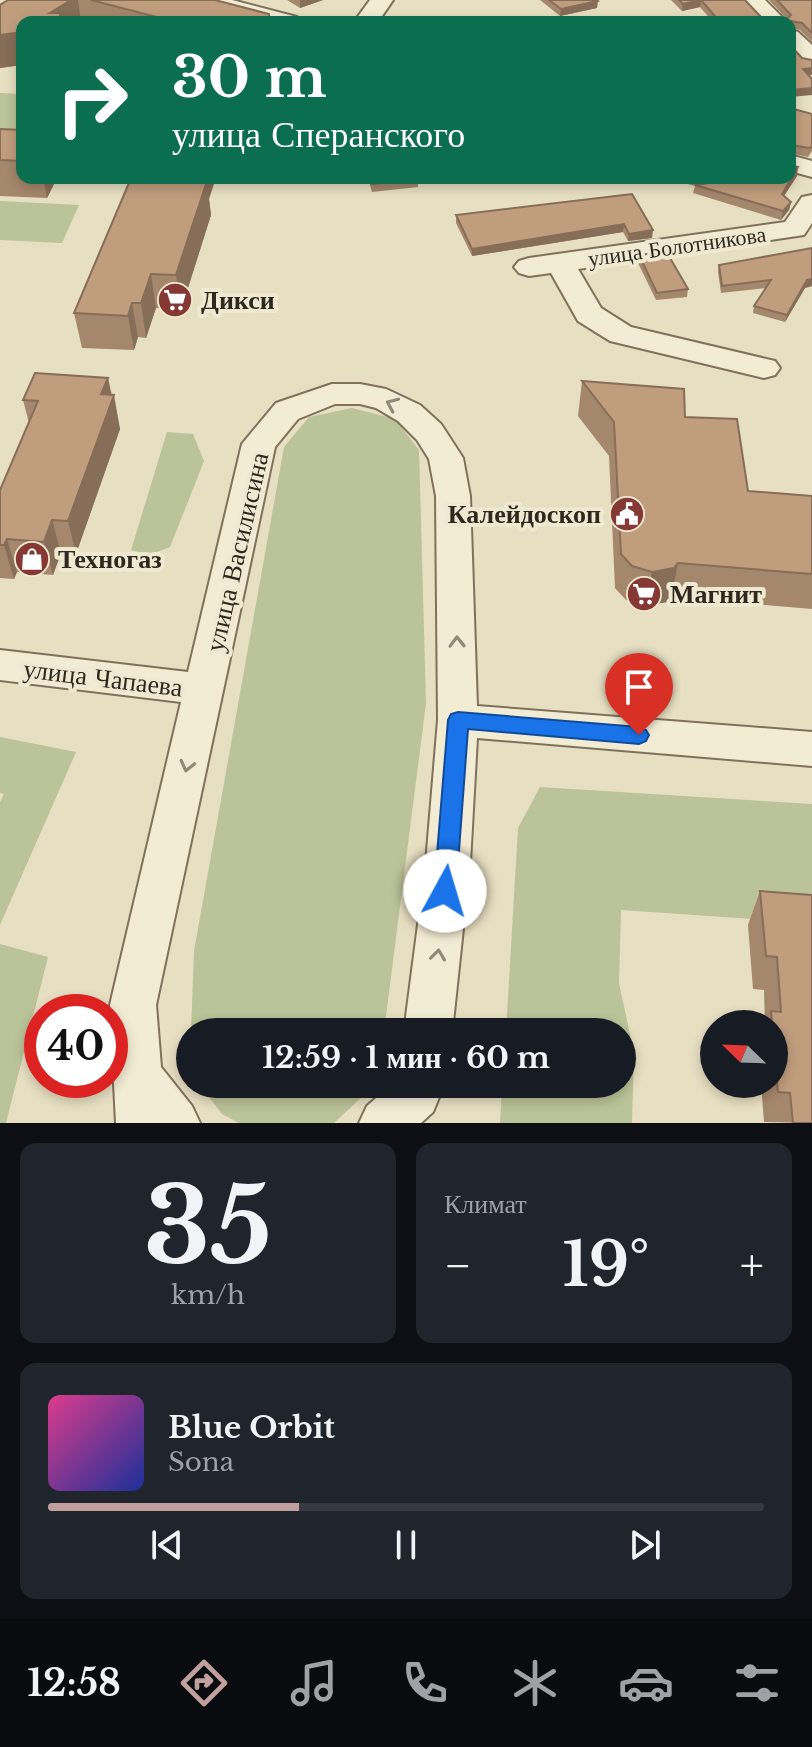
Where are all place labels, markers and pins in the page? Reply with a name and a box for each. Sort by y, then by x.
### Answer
supermarket icon: Дикси [156,281,194,319]
place label: Дикси [201,284,275,316]
public building icon: Калейдоскоп [608,495,646,533]
place label: Калейдоскоп [448,498,601,530]
shop icon: Техногаз [13,540,51,578]
place label: Техногаз [58,543,162,575]
supermarket icon: Магнит [625,575,663,613]
place label: Магнит [670,578,762,610]
pin [605,653,673,735]

